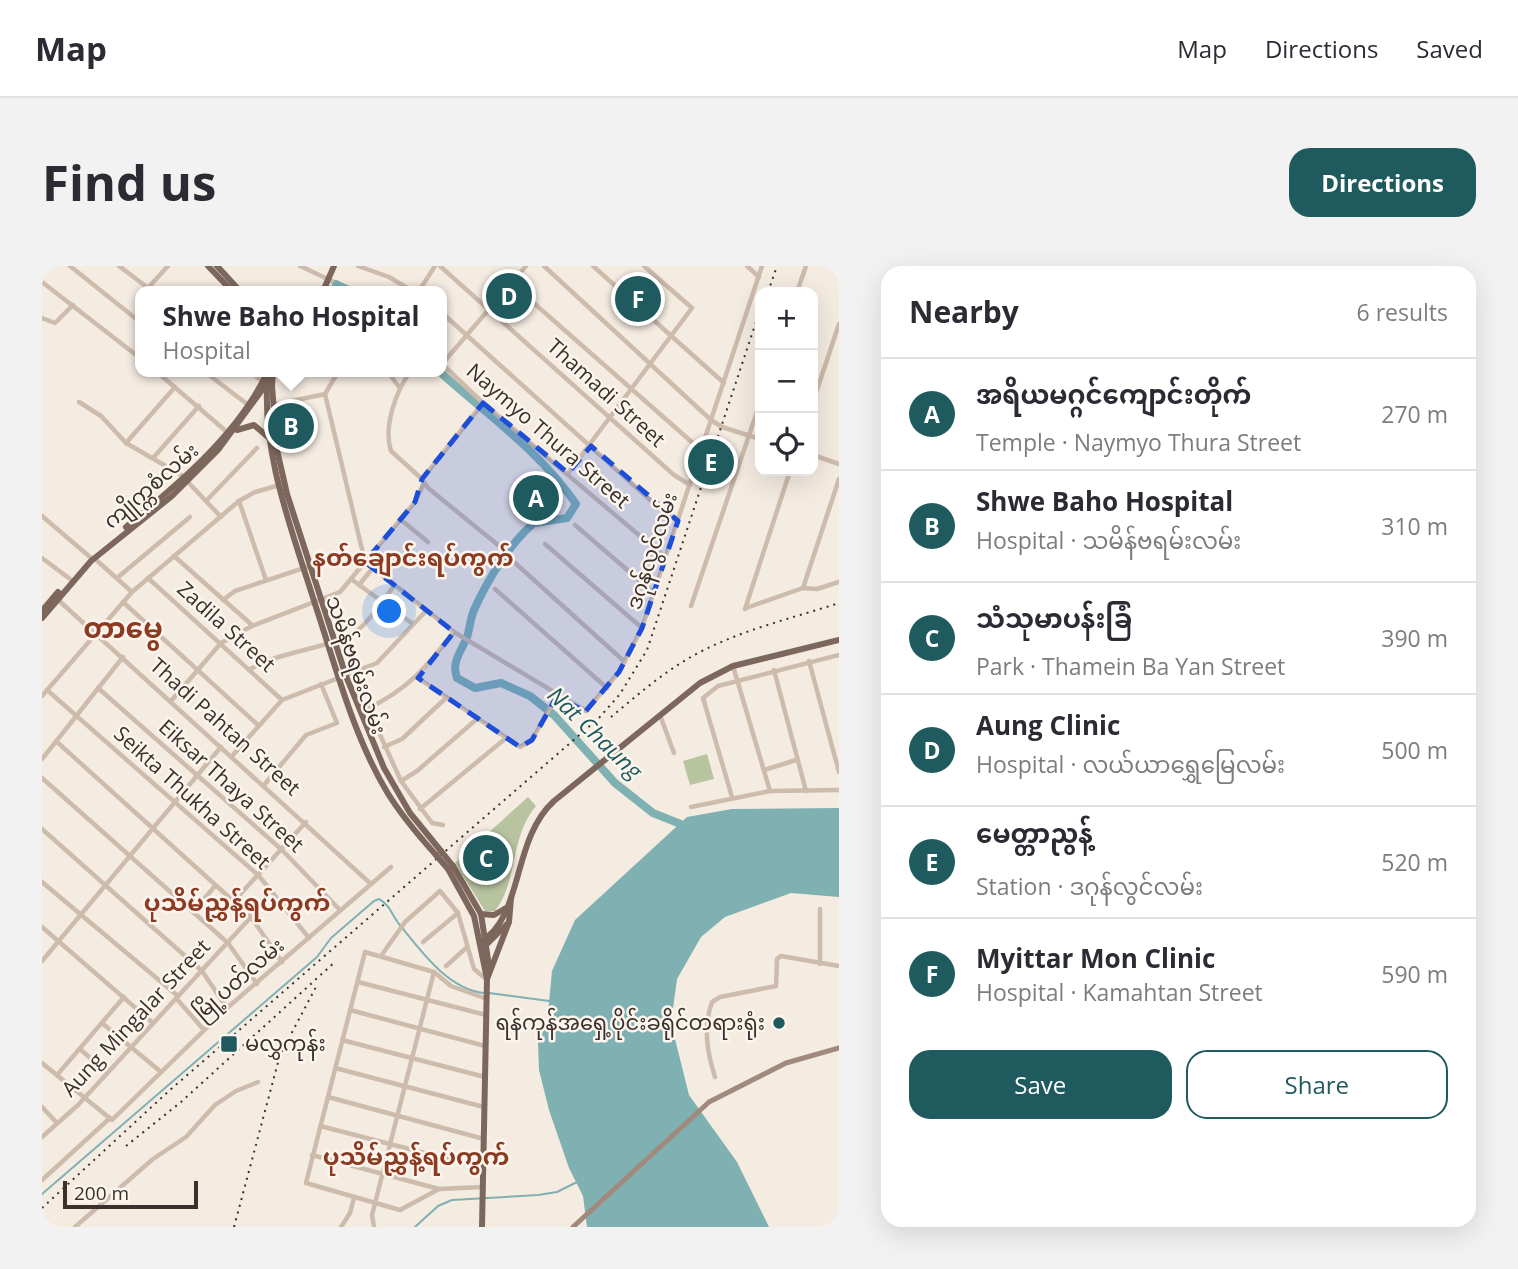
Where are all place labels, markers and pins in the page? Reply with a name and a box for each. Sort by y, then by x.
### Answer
pin: D [486,270,532,322]
pin: F [615,273,661,325]
pin: B [268,400,314,452]
pin: E [688,436,734,488]
pin: A [513,472,559,524]
pin: C [463,832,509,884]
place label: ရန်ကုန်အရှေ့ပိုင်းခရိုင်တရားရုံး [495,1007,765,1040]
marker: ရန်ကုန်အရှေ့ပိုင်းခရိုင်တရားရုံး [771,1015,787,1031]
place label: မလွှကုန်း [245,1028,326,1061]
marker: မလွှကုန်း [219,1034,239,1054]

